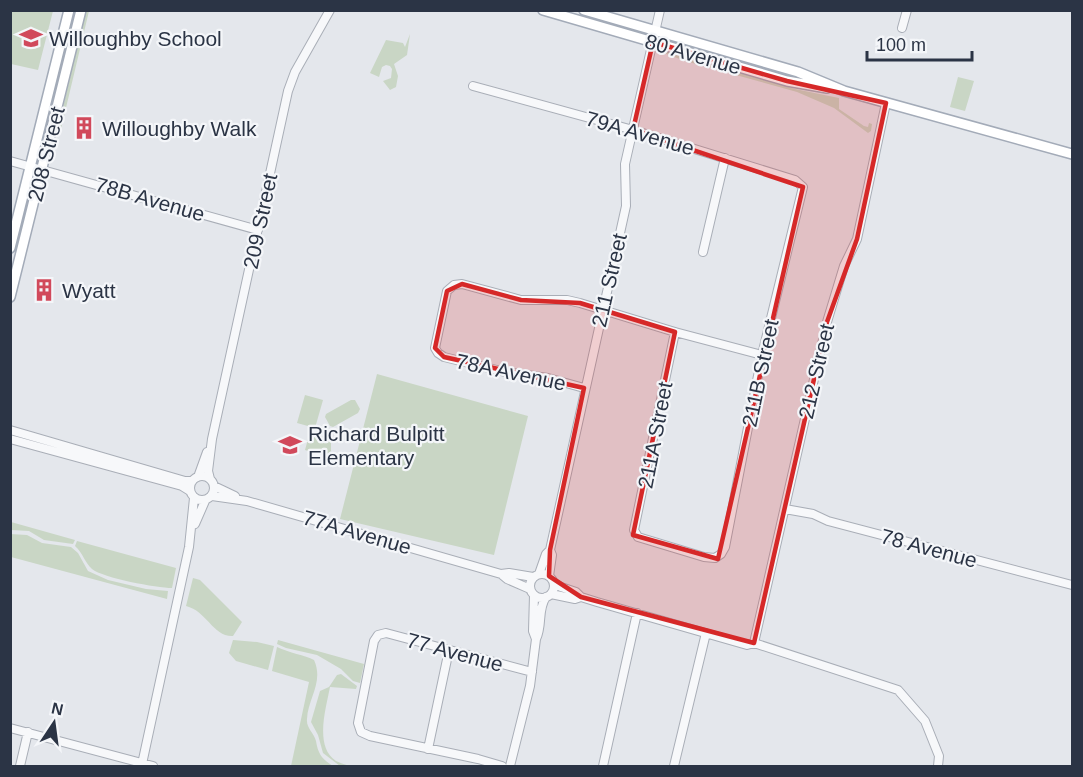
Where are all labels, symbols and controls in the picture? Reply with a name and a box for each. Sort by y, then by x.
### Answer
scale bar [867,24,972,62]
school or university icon: Willoughby School [18,25,44,51]
place label: Willoughby School [49,27,222,50]
street label: 80 Avenue [642,29,744,79]
text: 100 m [876,35,926,55]
street label: 208 Street [23,104,69,204]
street label: 79A Avenue [583,107,697,159]
building icon: Willoughby Walk [71,115,97,141]
place label: Willoughby Walk [102,117,257,140]
street label: 209 Street [239,171,281,271]
street label: 78B Avenue [93,172,207,226]
street label: 211 Street [587,231,631,329]
building icon: Wyatt [31,277,57,303]
place label: Wyatt [62,279,116,302]
street label: 211B Street [737,317,783,429]
street label: 212 Street [794,321,838,421]
street label: 78A Avenue [454,349,568,395]
street label: 211A Street [633,380,677,490]
place label: Richard Bulpitt Elementary [308,422,445,469]
school or university icon: Richard Bulpitt Elementary [277,432,303,458]
street label: 77A Avenue [300,506,414,558]
street label: 78 Avenue [878,524,980,572]
street label: 77 Avenue [404,628,506,676]
north arrow [24,693,84,753]
text: N [50,699,65,718]

